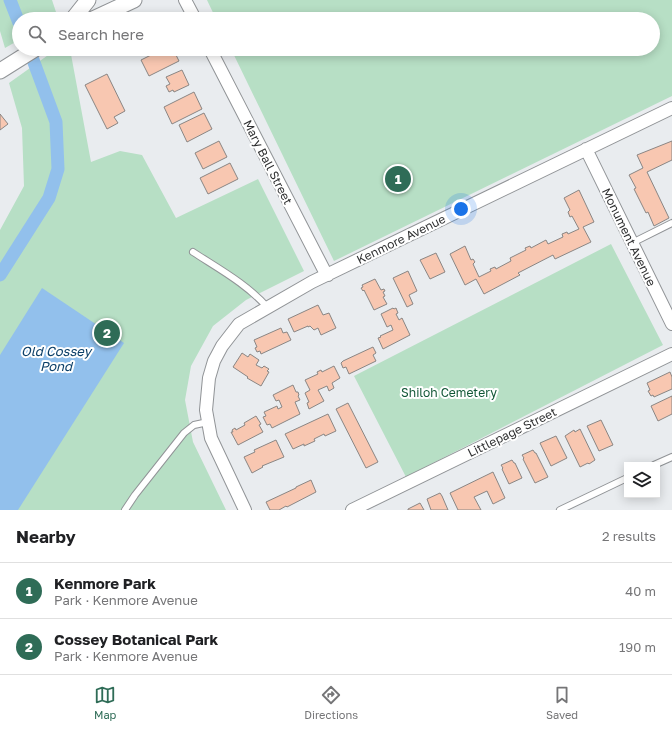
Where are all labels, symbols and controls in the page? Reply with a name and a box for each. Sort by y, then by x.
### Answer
search box [12,12,660,56]
icon: search [26,23,48,45]
text: Search here [58,25,144,43]
street label: Mary Ball Street [240,117,296,207]
pin: 1 [385,164,411,194]
street label: Monument Avenue [599,186,659,288]
your location [451,199,471,219]
street label: Kenmore Avenue [354,211,448,267]
pin: 2 [94,318,120,348]
water label: Old Cossey Pond [21,343,93,374]
park label: Shiloh Cemetery [401,385,497,400]
street label: Littlepage Street [465,404,559,460]
map controls [624,462,660,498]
button: layers [624,462,660,498]
text: Nearby [16,526,76,547]
text: 2 results [602,528,656,544]
text: Kenmore Park [54,574,156,592]
text: 1 [26,583,32,599]
text: 40 m [625,583,656,599]
text: Park · Kenmore Avenue [54,592,198,608]
text: Cossey Botanical Park [54,630,218,648]
text: 2 [25,639,33,655]
text: 190 m [619,639,656,655]
text: Park · Kenmore Avenue [54,648,198,664]
tab: Map [94,684,116,721]
tab: Directions [304,684,358,721]
tab: Saved [546,684,578,721]

